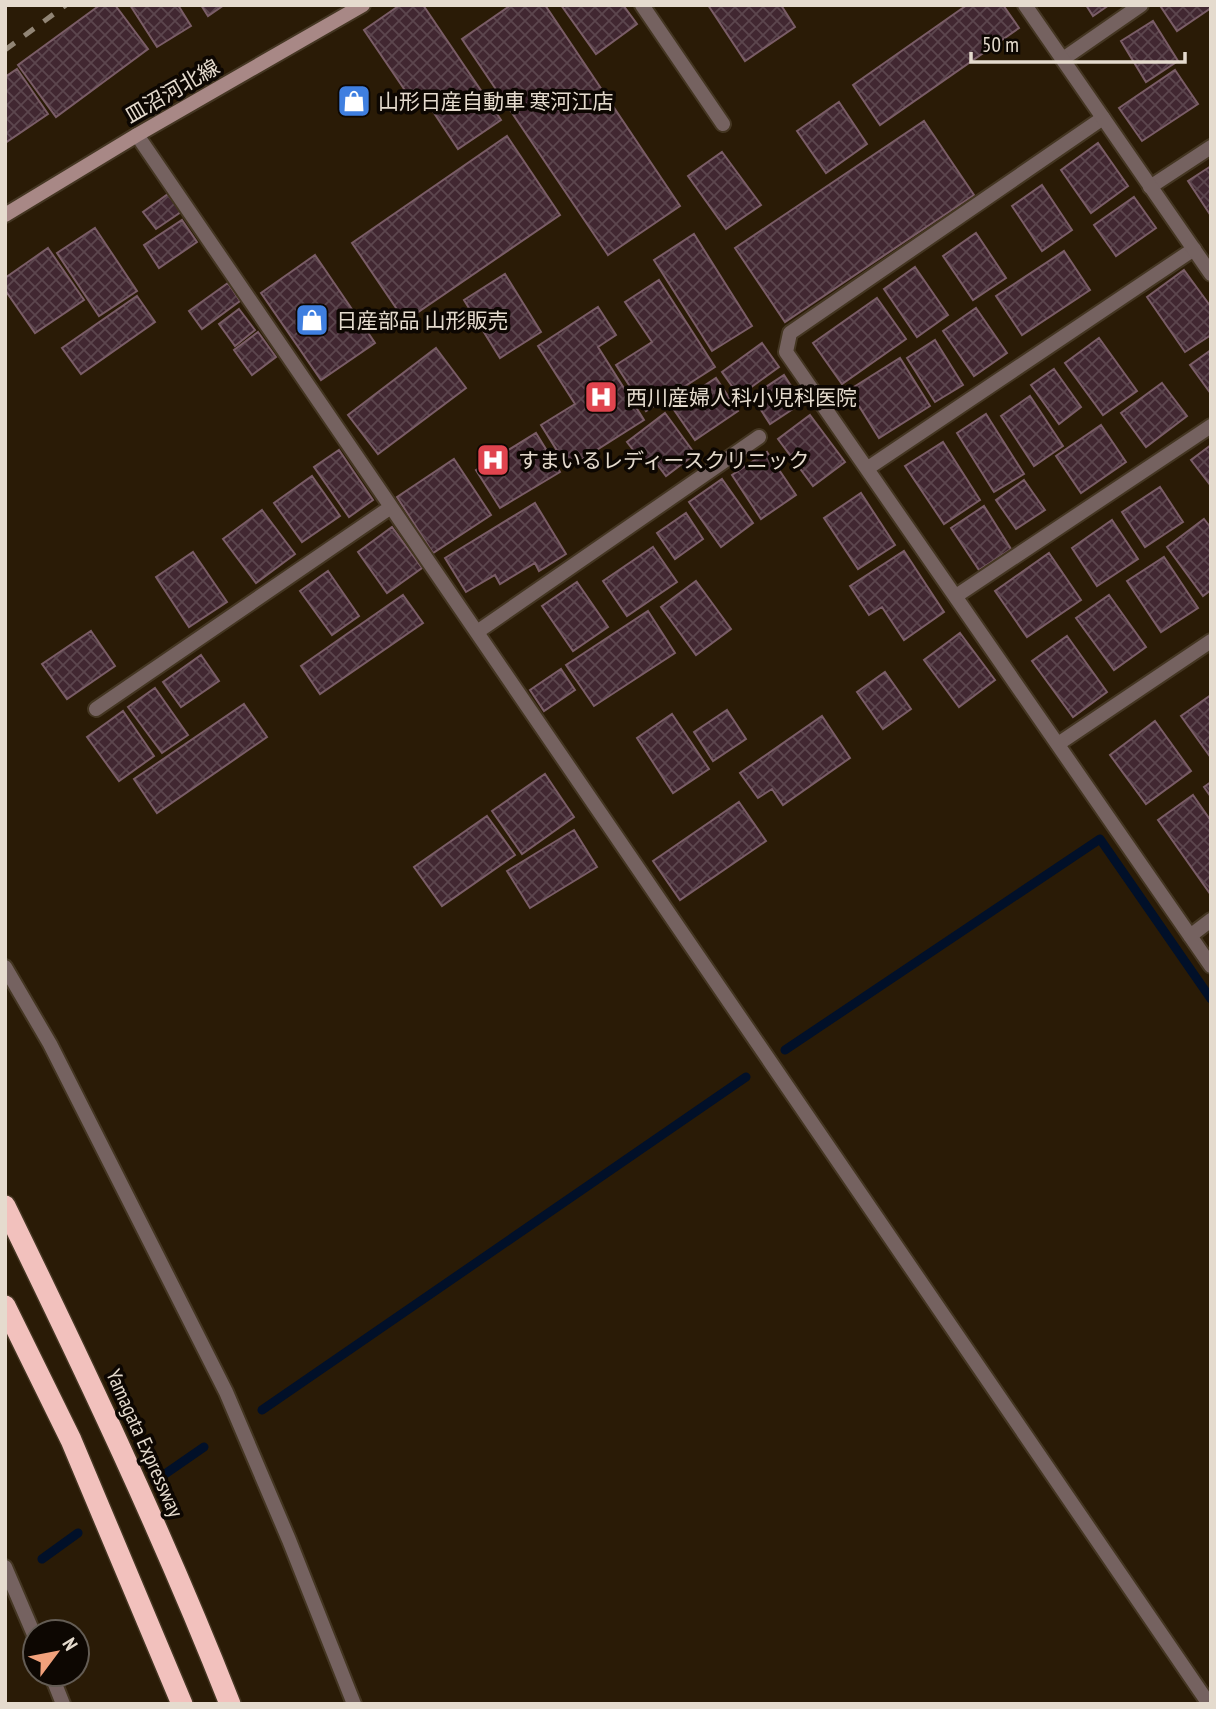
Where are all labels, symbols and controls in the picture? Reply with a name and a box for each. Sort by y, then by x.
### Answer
scale bar [971,21,1184,65]
text: 50 m [982,31,1019,58]
street label: 皿沼河北線 [120,53,224,129]
shop icon: 山形日産自動車 寒河江店 [335,82,373,120]
place label: 山形日産自動車 寒河江店 [378,88,613,115]
shop icon: 日産部品 山形販売 [293,301,331,339]
place label: 日産部品 山形販売 [336,307,508,334]
hospital icon: 西川産婦人科小児科医院 [582,378,620,416]
place label: 西川産婦人科小児科医院 [626,384,857,411]
hospital icon: すまいるレディースクリニック [474,441,512,479]
place label: すまいるレディースクリニック [518,447,809,474]
street label: Yamagata Expressway [100,1365,190,1521]
north arrow [21,1618,91,1688]
text: N [58,1633,83,1655]

